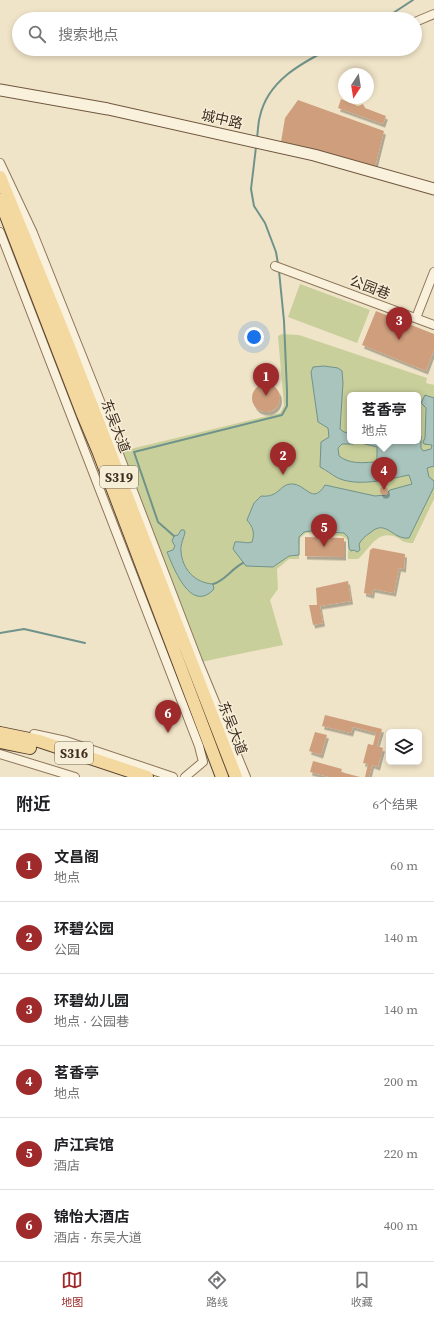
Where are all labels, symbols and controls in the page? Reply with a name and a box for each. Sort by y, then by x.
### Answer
search box [12,12,422,56]
icon: search [26,23,48,45]
text: 搜索地点 [58,24,118,45]
north arrow [338,68,374,104]
street label: 城中路 [199,105,245,133]
street label: 公园巷 [347,270,393,304]
pin: 3 [386,307,412,340]
your location [244,327,264,347]
pin: 1 [253,363,279,396]
popup [347,392,421,444]
street label: 东吴大道 [97,396,135,456]
text: 茗香亭 [361,399,407,420]
text: 地点 [361,422,388,439]
pin: 2 [270,442,296,475]
pin: 4 [371,457,397,490]
road number: S319 [100,466,138,488]
pin: 5 [311,514,337,547]
street label: 东吴大道 [214,698,252,758]
pin: 6 [155,700,181,733]
map controls [386,729,422,765]
button: layers [386,729,422,765]
road number: S316 [55,742,93,764]
text: 附近 [16,792,50,816]
text: 6个结果 [372,796,418,813]
text: 文昌阁 [54,846,99,867]
text: 1 [25,857,33,874]
text: 60 m [390,857,418,874]
text: 地点 [54,869,80,886]
text: 环碧公园 [54,918,114,939]
text: 2 [25,929,33,946]
text: 140 m [384,929,418,946]
text: 公园 [54,941,80,958]
text: 环碧幼儿园 [54,990,129,1011]
text: 3 [25,1001,33,1018]
text: 140 m [384,1001,418,1018]
text: 地点 · 公园巷 [54,1013,129,1030]
text: 茗香亭 [54,1062,99,1083]
text: 4 [25,1073,33,1090]
text: 200 m [384,1073,418,1090]
text: 地点 [54,1085,80,1102]
text: 庐江宾馆 [54,1134,114,1155]
text: 5 [25,1145,33,1162]
text: 220 m [384,1145,418,1162]
text: 酒店 [54,1157,80,1174]
text: 锦怡大酒店 [54,1206,129,1227]
text: 6 [25,1217,33,1234]
text: 400 m [384,1217,418,1234]
text: 酒店 · 东吴大道 [54,1229,142,1246]
tab: 地图 [61,1269,83,1310]
tab: 路线 [206,1269,228,1310]
tab: 收藏 [351,1269,373,1310]

